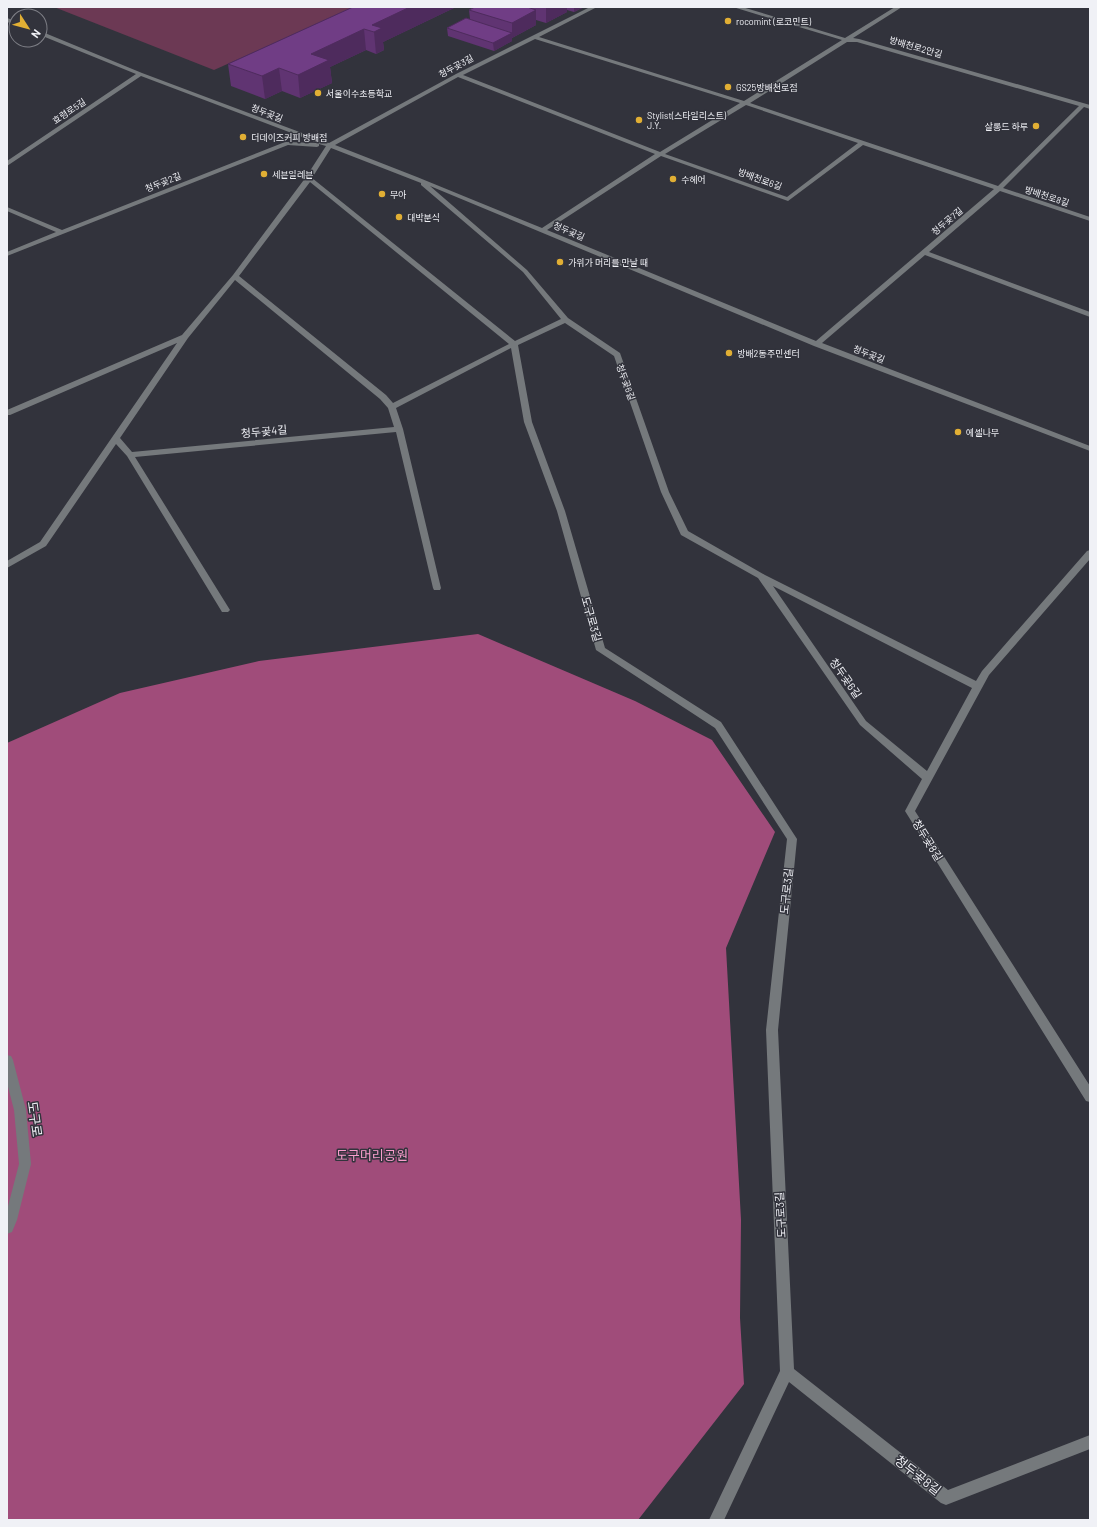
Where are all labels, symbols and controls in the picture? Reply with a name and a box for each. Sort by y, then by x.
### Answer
north arrow [8,8,48,48]
marker: rocomint (로코민트) [723,16,733,26]
place label: rocomint (로코민트) [736,16,812,27]
text: N [29,27,44,41]
street label: 방배천로2안길 [888,34,944,60]
street label: 청두곶3길 [437,52,475,80]
marker: GS25방배천로점 [723,82,733,92]
place label: GS25방배천로점 [736,82,798,93]
marker: 서울이수초등학교 [313,88,323,98]
place label: 서울이수초등학교 [326,88,392,99]
street label: 효령로5길 [50,96,88,126]
street label: 청두곶길 [250,102,284,124]
place label: Stylist(스타일리스트) J.Y. [647,110,727,131]
marker: Stylist(스타일리스트) J.Y. [634,115,644,125]
place label: 살롱드 하루 [985,121,1028,132]
marker: 살롱드 하루 [1031,121,1041,131]
marker: 더데이즈커피 방배점 [238,132,248,142]
place label: 더데이즈커피 방배점 [251,132,327,143]
street label: 방배천로6길 [736,166,784,192]
marker: 세븐일레븐 [259,169,269,179]
place label: 세븐일레븐 [272,169,313,180]
street label: 청두곶2길 [143,170,183,194]
marker: 수헤어 [668,174,678,184]
place label: 수헤어 [681,174,706,185]
street label: 방배천로8길 [1023,184,1071,208]
marker: 무아 [377,189,387,199]
place label: 무아 [390,189,407,200]
street label: 청두곶7길 [929,205,965,237]
marker: 대박분식 [394,212,404,222]
place label: 대박분식 [407,212,440,223]
street label: 청두곶길 [552,219,586,243]
marker: 가위가 머리를 만날 때 [555,257,565,267]
place label: 가위가 머리를 만날 때 [568,257,648,268]
street label: 청두곶길 [852,343,886,365]
marker: 방배2동주민센터 [724,348,734,358]
place label: 방배2동주민센터 [737,348,800,359]
street label: 청두곶6길 [614,362,638,402]
street label: 청두곶4길 [240,422,288,440]
marker: 에셀나무 [953,427,963,437]
place label: 에셀나무 [966,427,999,438]
street label: 도구로3길 [579,595,605,643]
street label: 청두곶6길 [827,655,865,701]
street label: 청두곶8길 [910,817,946,863]
street label: 도구로3길 [777,867,795,915]
street label: 도구로 [25,1100,45,1138]
park label: 도구머리공원 [336,1147,408,1163]
street label: 도구로3길 [772,1192,788,1238]
street label: 청두곶8길 [892,1452,944,1498]

